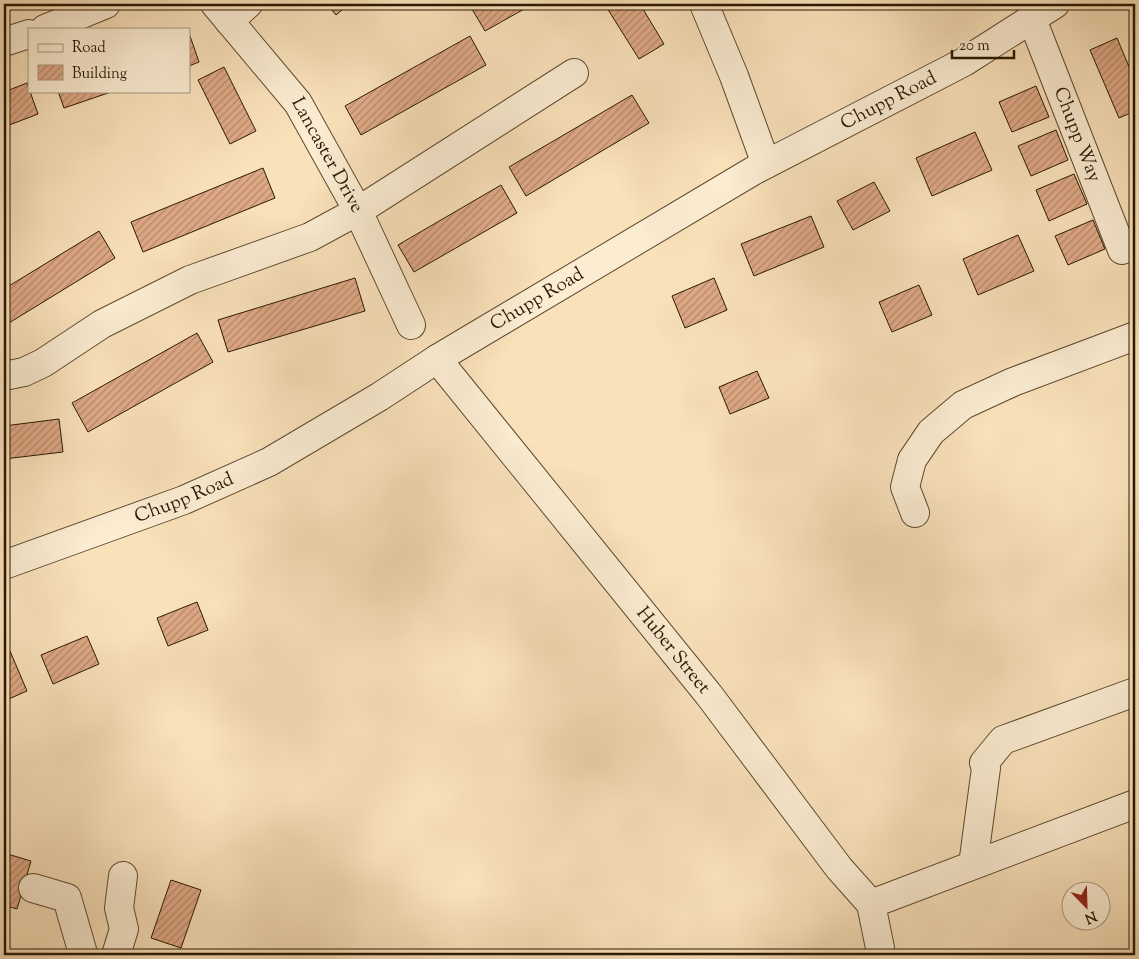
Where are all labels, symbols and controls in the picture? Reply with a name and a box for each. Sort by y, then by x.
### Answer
legend [28,28,190,92]
scale bar [952,28,1014,60]
text: 20 m [959,36,990,57]
text: Road [72,38,106,59]
text: Building [72,64,127,85]
street label: Chupp Road [836,65,942,137]
street label: Chupp Way [1046,83,1108,187]
street label: Lancaster Drive [284,93,370,218]
street label: Chupp Road [485,261,589,338]
street label: Chupp Road [131,466,238,530]
street label: Huber Street [629,601,717,700]
north arrow [1062,882,1112,932]
text: N [1081,905,1099,928]

